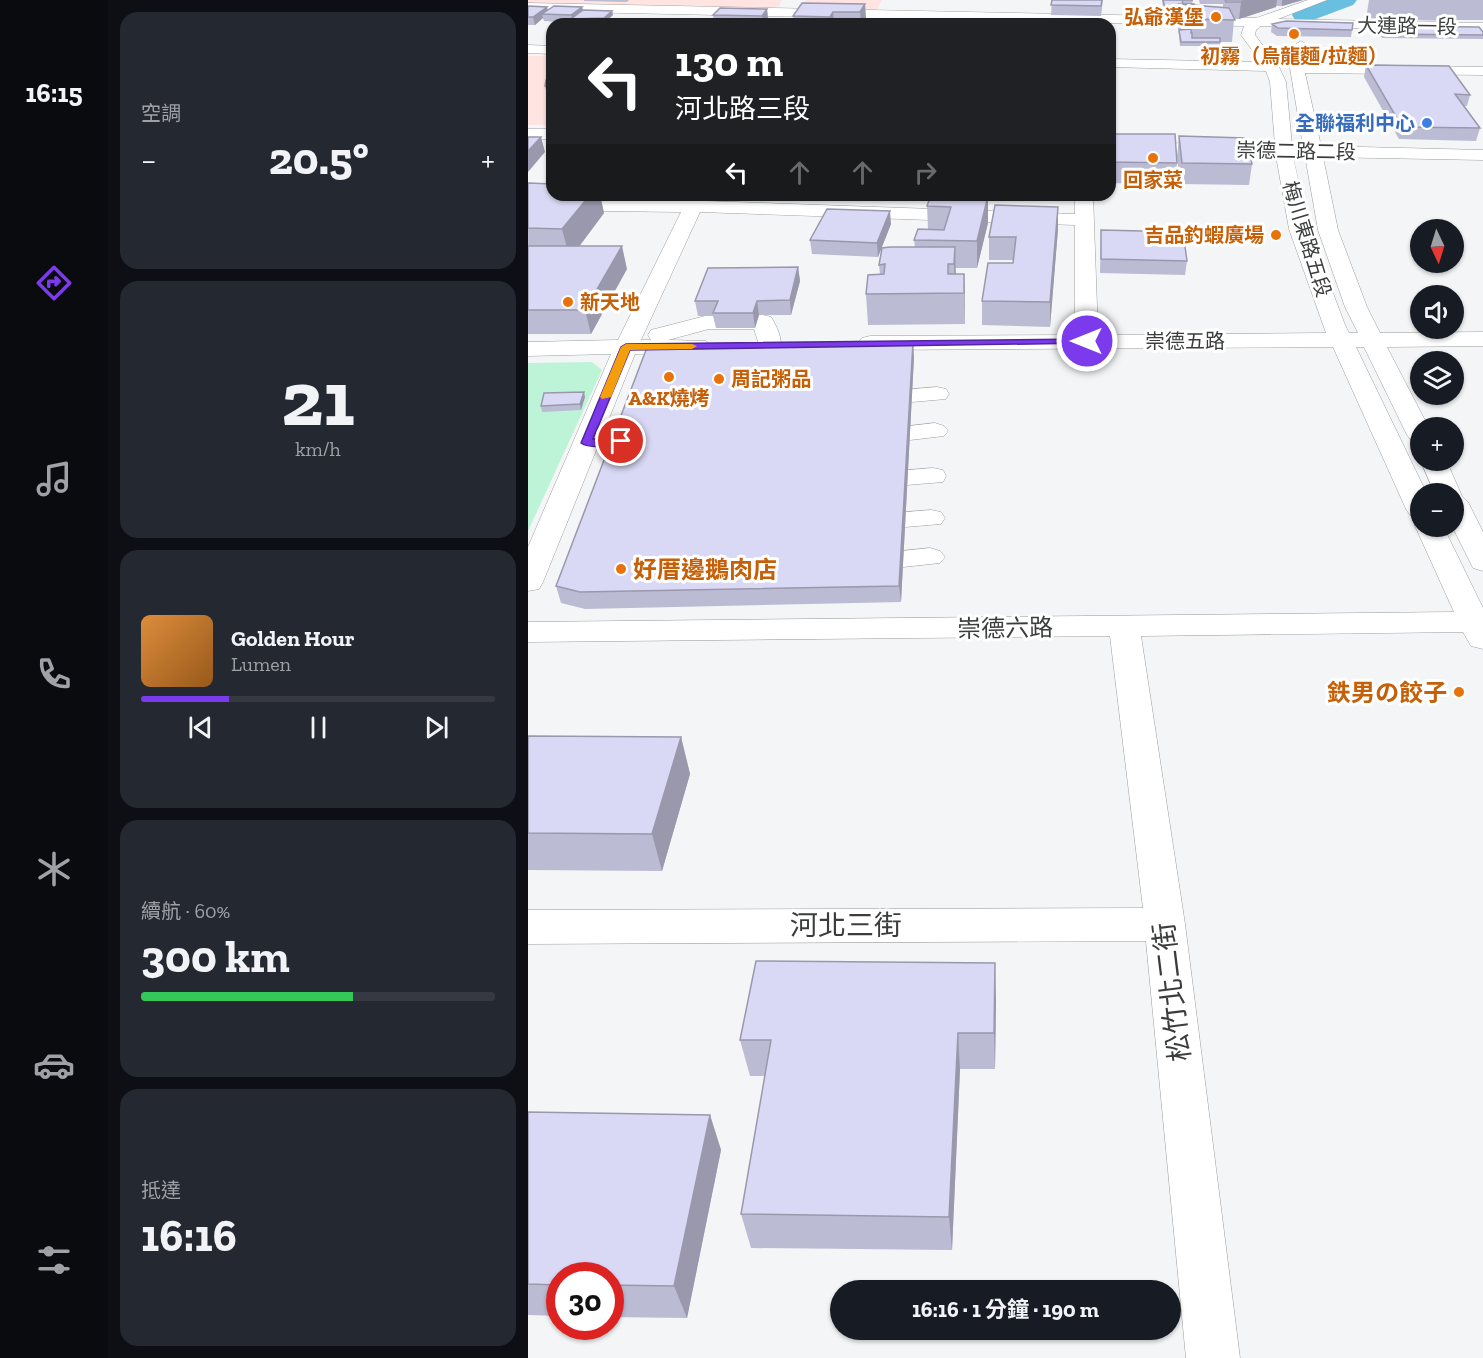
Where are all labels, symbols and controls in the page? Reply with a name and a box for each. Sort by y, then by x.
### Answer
place label: 弘爺漢堡 [1124,5,1204,29]
marker: 弘爺漢堡 [1209,10,1223,24]
street label: 大連路一段 [1357,13,1457,39]
marker: 初霧（烏龍麵/拉麵） [1287,27,1301,41]
text: 130 m [675,36,783,87]
icon: left [576,42,654,120]
place label: 初霧（烏龍麵/拉麵） [1200,44,1388,68]
text: 16:15 [25,77,83,109]
text: 河北路三段 [675,93,810,125]
text: 空調 [141,101,181,125]
place label: 全聯福利中心 [1295,111,1415,135]
marker: 全聯福利中心 [1420,116,1434,130]
text: 20.5° [269,132,369,186]
street label: 崇德二路二段 [1236,138,1356,164]
text: − [141,140,156,179]
text: + [481,140,495,179]
marker: 回家菜 [1146,151,1160,165]
icon: left [720,156,753,189]
icon: ahead [783,156,816,189]
icon: ahead [846,156,879,189]
icon: right [909,156,942,189]
place label: 回家菜 [1123,168,1183,192]
street label: 梅川東路五段 [1278,178,1336,300]
north arrow [1410,219,1464,273]
map controls [1410,219,1464,537]
place label: 吉品釣蝦廣場 [1144,223,1264,247]
marker: 吉品釣蝦廣場 [1269,228,1283,242]
icon: directions [33,262,75,304]
button: sound [1410,285,1464,339]
place label: 新天地 [580,290,640,314]
marker: 新天地 [561,295,575,309]
position arrow [1055,309,1119,373]
street label: 崇德五路 [1145,329,1225,353]
text: 21 [281,351,355,445]
button: layers [1410,351,1464,405]
place label: 周記粥品 [731,367,811,391]
marker: A&K燒烤 [662,370,676,384]
marker: 周記粥品 [712,372,726,386]
place label: A&K燒烤 [628,386,710,410]
pin [595,415,646,466]
button: + [1410,417,1464,471]
icon: arrive [604,424,637,457]
text: km/h [295,437,341,461]
icon: music [33,458,75,500]
button: − [1410,483,1464,537]
place label: 好厝邊鵝肉店 [633,555,777,584]
marker: 好厝邊鵝肉店 [614,562,628,576]
street label: 崇德六路 [957,613,1053,643]
text: Golden Hour [231,625,355,652]
text: Lumen [231,652,291,676]
icon: phone [33,653,75,695]
place label: 鉄男の餃子 [1327,678,1447,707]
marker: 鉄男の餃子 [1452,685,1466,699]
icon: previous [184,711,217,744]
icon: pause [302,711,335,744]
icon: next [420,711,453,744]
icon: climate [33,848,75,890]
text: 續航 · 60% [141,899,230,923]
street label: 河北三街 [790,909,902,942]
street label: 松竹北二街 [1147,921,1197,1063]
text: 300 km [141,930,290,984]
icon: car [33,1044,75,1086]
text: 抵達 [141,1178,181,1202]
text: 16:16 [141,1209,237,1263]
icon: filters [33,1239,75,1281]
speed limit sign: 30 [546,1262,624,1340]
text: 16:16 · 1 分鐘 · 190 m [912,1296,1099,1323]

